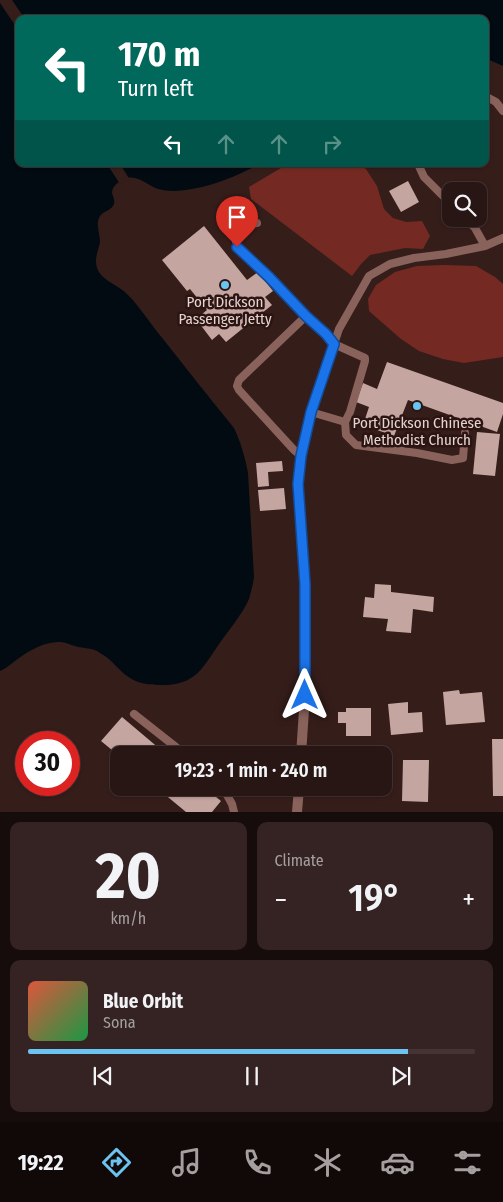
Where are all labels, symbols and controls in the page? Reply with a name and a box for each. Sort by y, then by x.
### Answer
text: 170 m [118,33,201,75]
icon: left [35,35,100,100]
text: Turn left [118,75,194,102]
icon: left [159,130,187,158]
icon: ahead [212,130,240,158]
icon: ahead [265,130,293,158]
icon: right [318,130,346,158]
map controls [442,182,487,227]
button: search [442,182,487,227]
pin [216,196,258,247]
icon: arrive [223,203,251,231]
marker: Port Dickson Passenger Jetty [219,279,231,291]
place label: Port Dickson Passenger Jetty [178,293,272,328]
marker: Port Dickson Chinese Methodist Church [411,400,423,412]
place label: Port Dickson Chinese Methodist Church [353,414,481,449]
position arrow [278,668,330,720]
speed limit sign: 30 [15,731,80,796]
text: 19:23 · 1 min · 240 m [175,759,327,782]
text: 20 [95,837,161,915]
text: Climate [275,851,324,870]
text: 19° [348,875,401,921]
text: − [275,883,287,916]
text: + [462,883,475,916]
text: km/h [110,909,146,928]
text: Blue Orbit [103,990,183,1013]
text: Sona [103,1013,136,1032]
icon: previous [89,1062,117,1090]
icon: pause [238,1062,266,1090]
icon: next [387,1062,415,1090]
icon: directions [99,1145,134,1180]
icon: music [169,1145,204,1180]
icon: phone [240,1145,275,1180]
icon: climate [310,1145,345,1180]
icon: car [380,1145,415,1180]
icon: filters [450,1145,485,1180]
text: 19:22 [18,1149,64,1176]

